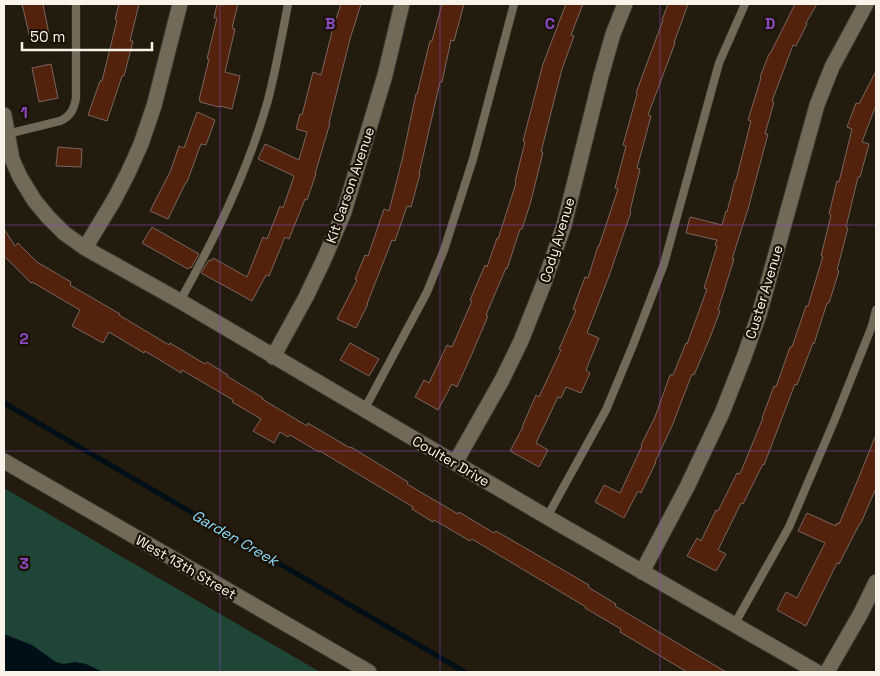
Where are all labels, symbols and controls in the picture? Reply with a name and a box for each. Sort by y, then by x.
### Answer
text: B [325,13,335,34]
text: C [545,13,555,34]
text: D [765,13,775,34]
scale bar [22,20,152,52]
text: 50 m [30,27,65,46]
text: 1 [20,102,28,123]
street label: Kit Carson Avenue [322,125,378,245]
street label: Cody Avenue [536,195,578,285]
street label: Custer Avenue [741,243,787,341]
text: 2 [19,328,29,349]
street label: Coulter Drive [409,432,493,490]
water label: Garden Creek [189,505,283,571]
street label: West 13th Street [132,531,240,603]
text: 3 [19,553,29,574]

